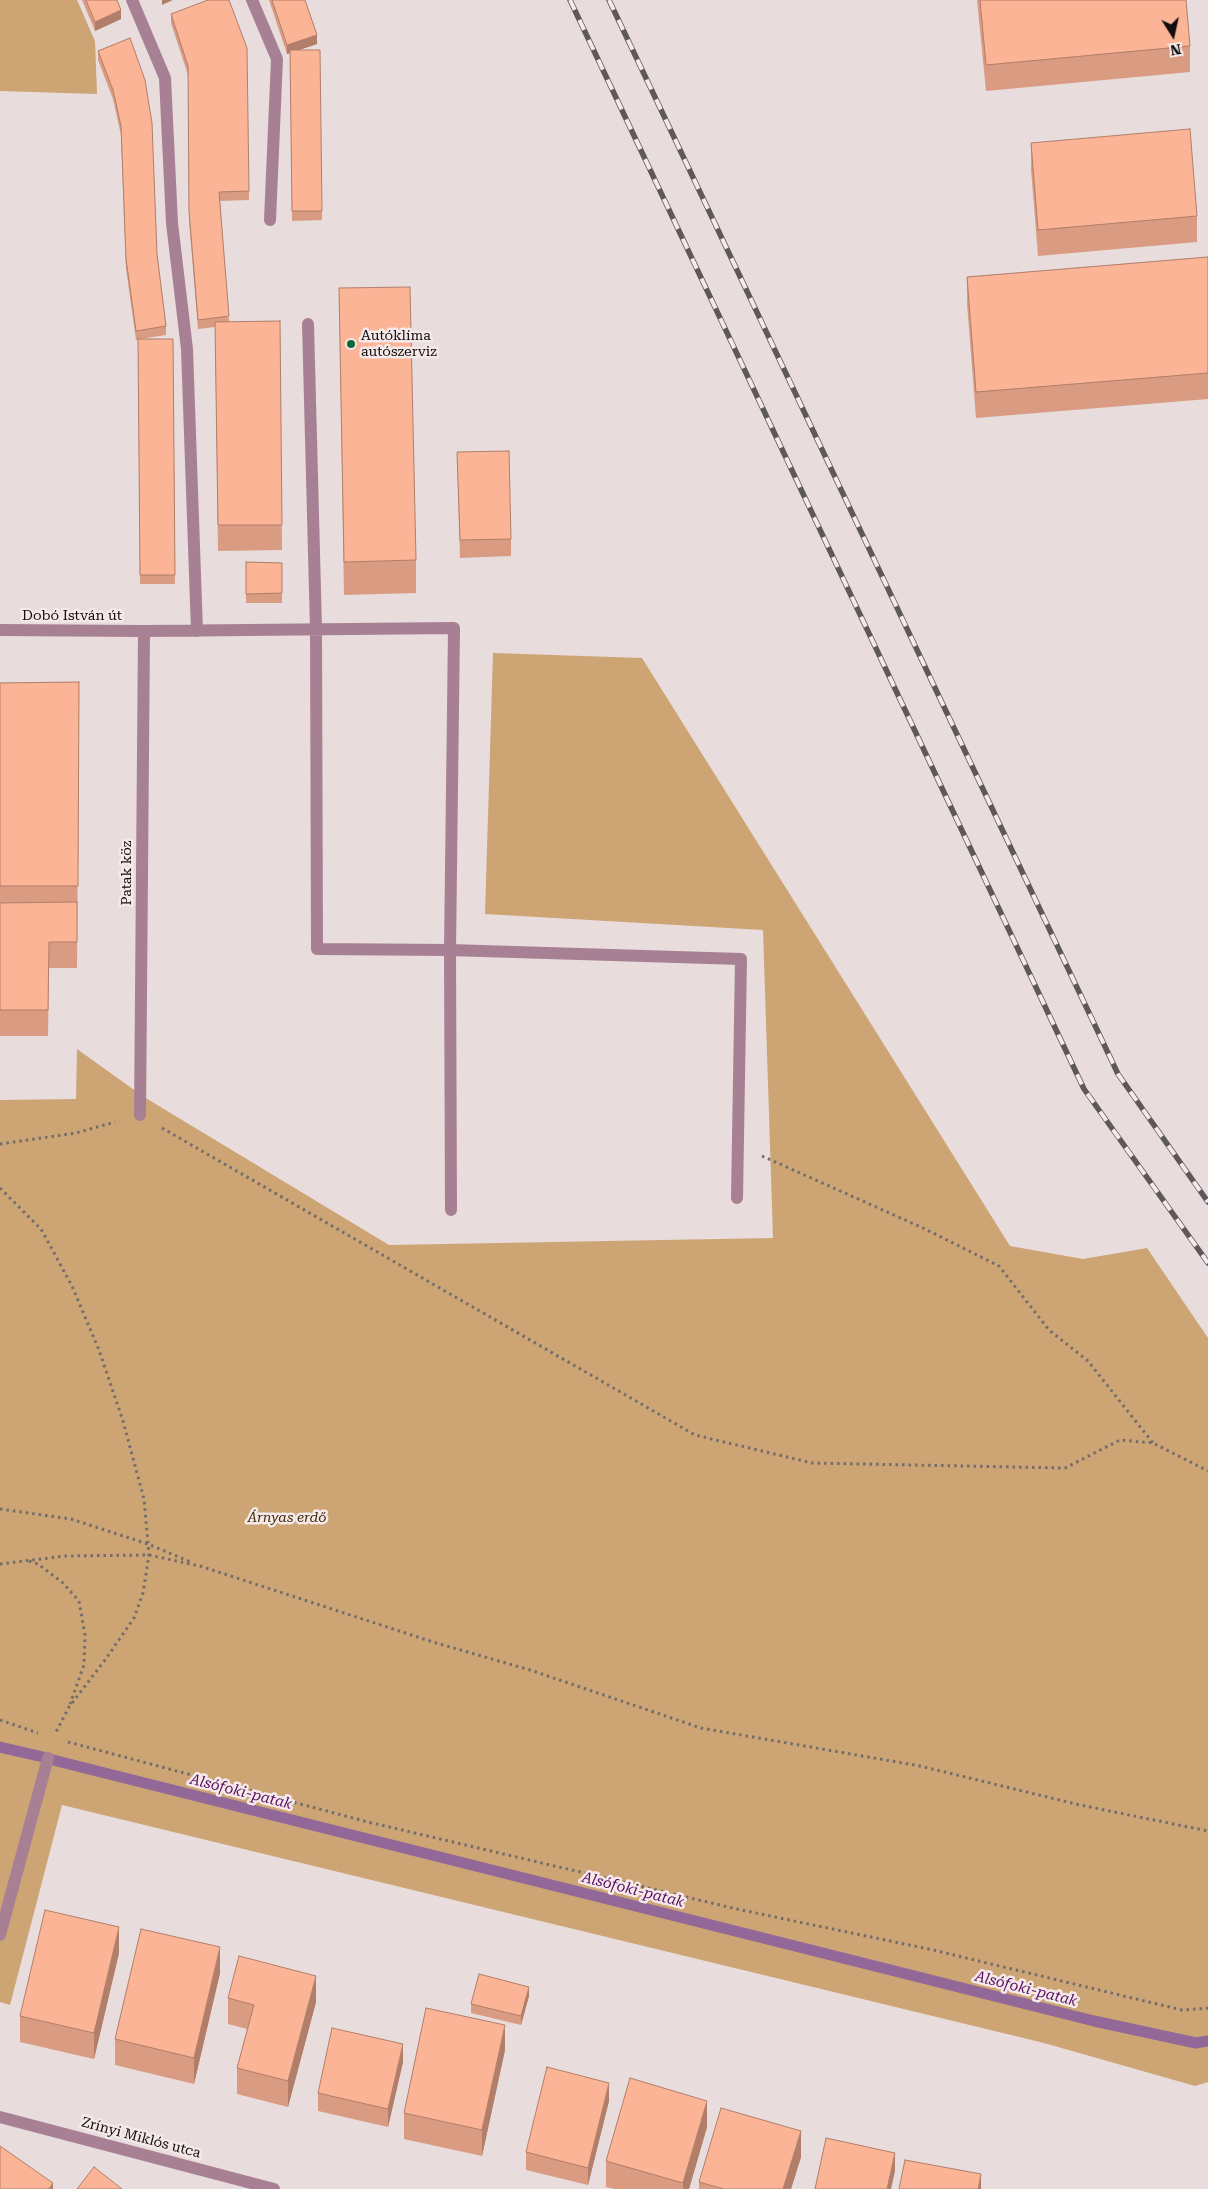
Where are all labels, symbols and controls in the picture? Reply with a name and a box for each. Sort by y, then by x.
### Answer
north arrow [1148,10,1198,60]
text: N [1169,41,1182,59]
place label: Autóklíma autószerviz [361,328,437,361]
marker: Autóklíma autószerviz [345,338,357,350]
street label: Dobó István út [22,608,122,624]
street label: Patak köz [119,841,135,905]
park label: Árnyas erdő [248,1510,326,1526]
water label: Alsófoki-patak [188,1771,294,1813]
water label: Alsófoki-patak [580,1869,686,1911]
water label: Alsófoki-patak [973,1968,1079,2010]
street label: Zrínyi Miklós utca [80,2114,202,2162]

